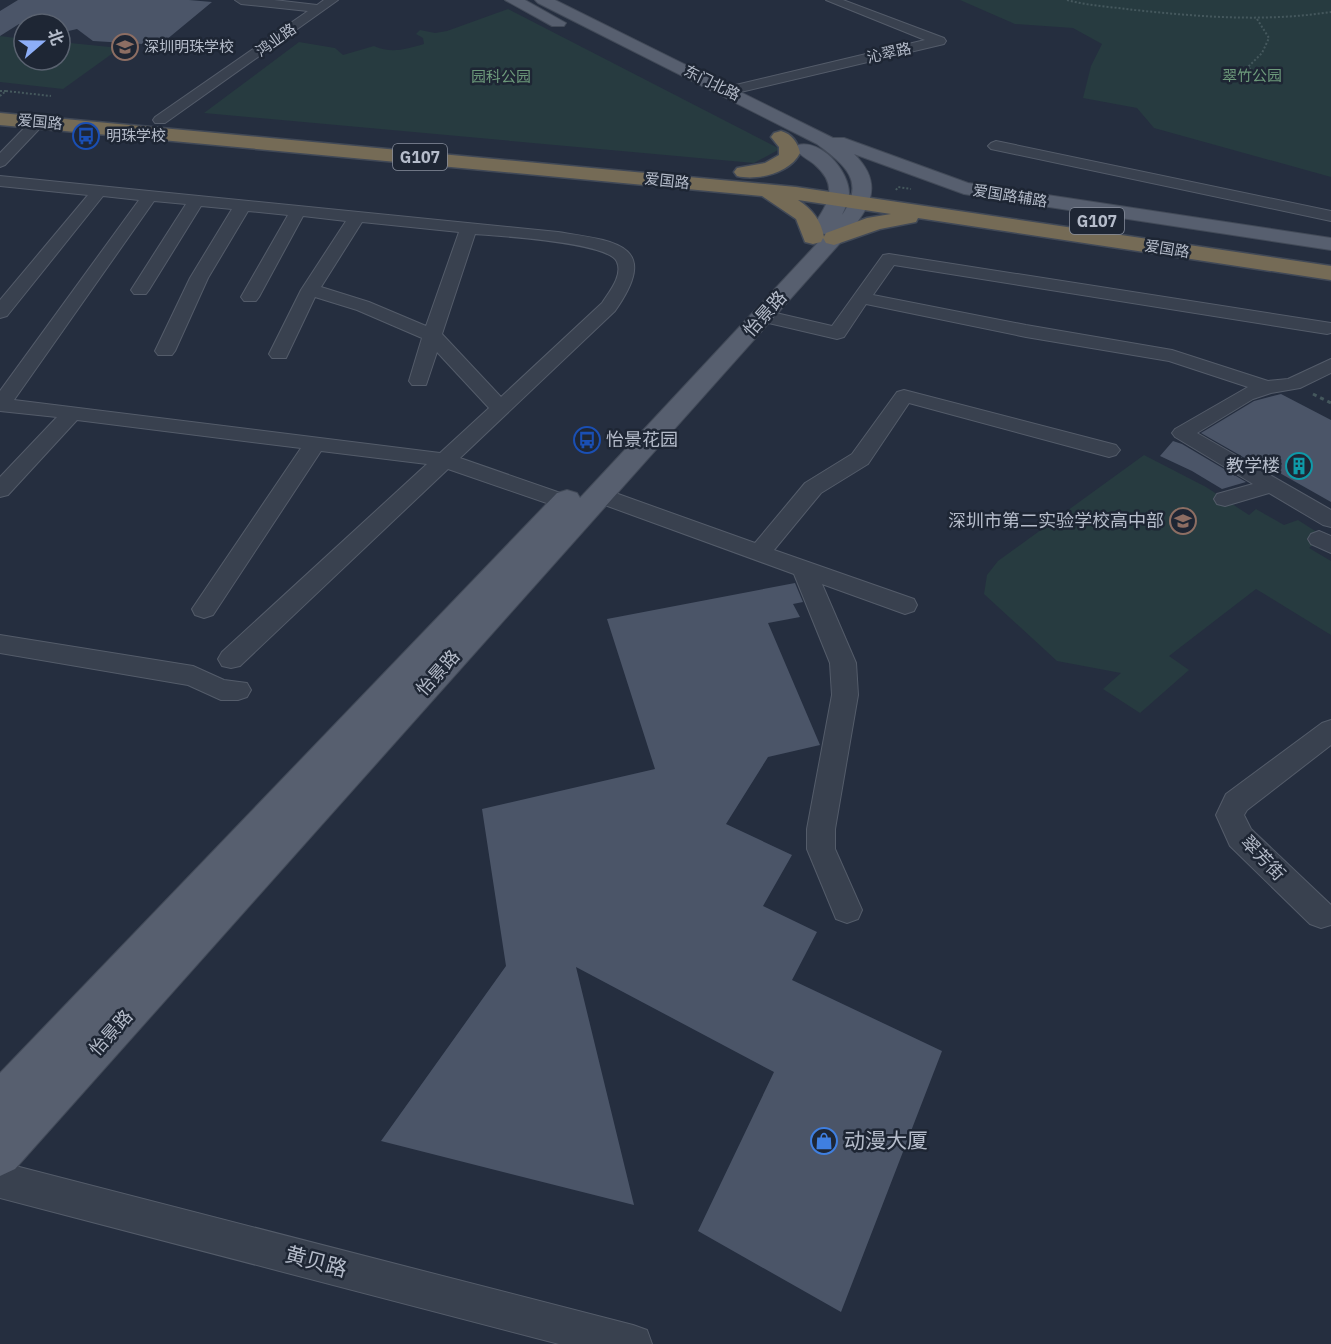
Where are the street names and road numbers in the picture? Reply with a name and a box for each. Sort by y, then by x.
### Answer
street label: 鸿业路 [252,19,300,60]
street label: 沁翠路 [865,38,913,67]
street label: 东门北路 [681,61,743,104]
street label: 爱国路 [17,110,63,133]
road number: G107 [393,144,447,170]
street label: 爱国路 [644,169,690,192]
street label: 爱国路辅路 [972,180,1049,211]
road number: G107 [1070,208,1124,234]
street label: 爱国路 [1143,236,1191,261]
street label: 怡景路 [738,286,791,341]
street label: 怡景路 [411,645,464,700]
street label: 翠芳街 [1236,830,1290,885]
street label: 怡景路 [84,1005,137,1060]
street label: 黄贝路 [282,1239,350,1283]

